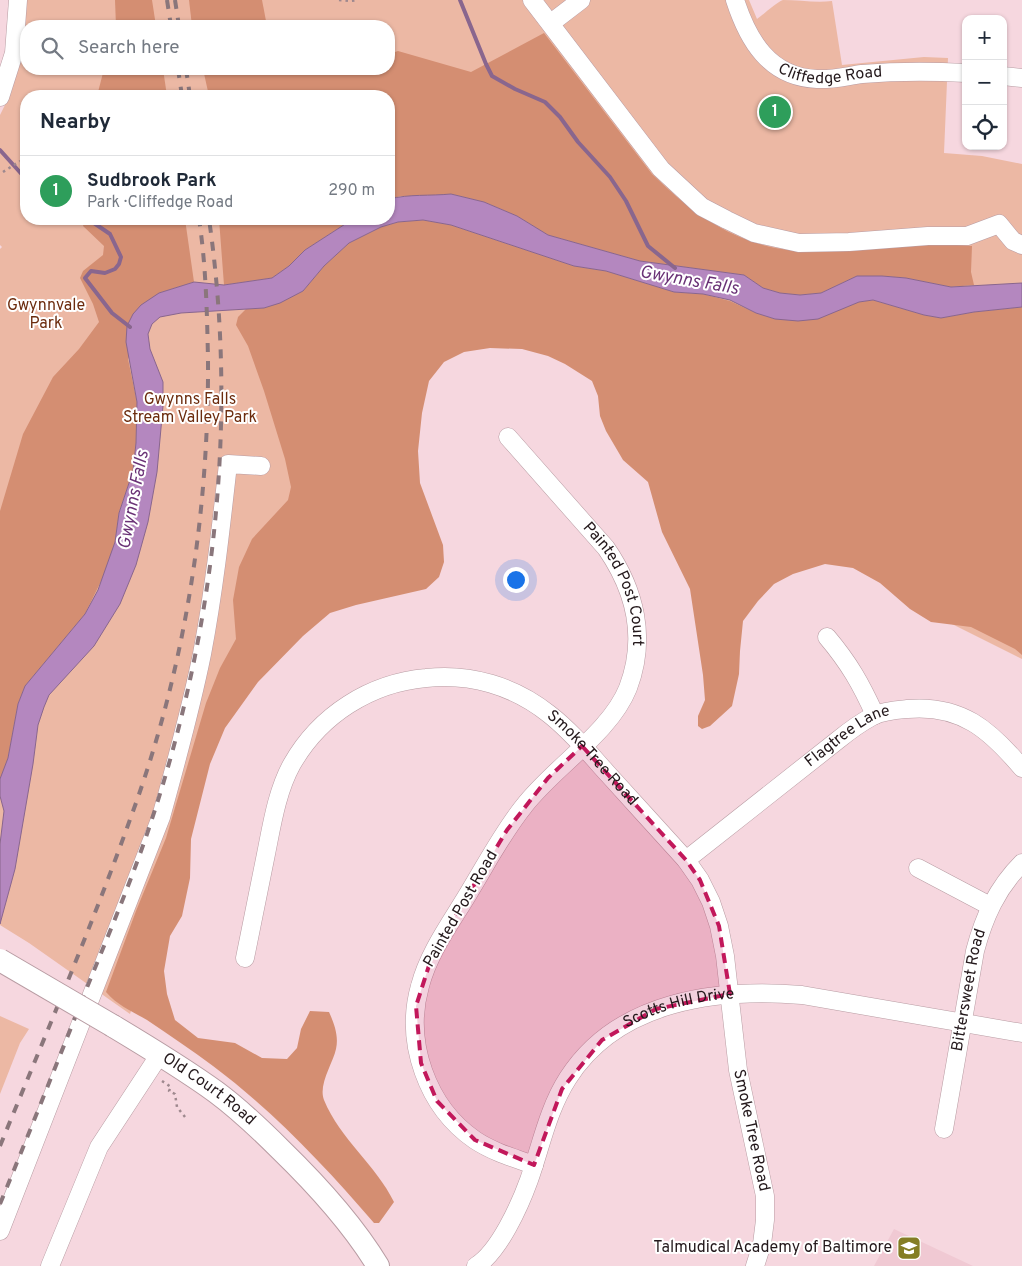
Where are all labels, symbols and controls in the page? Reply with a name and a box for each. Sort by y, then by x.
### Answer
map controls [962,15,1007,150]
button: + [962,15,1007,60]
search box [20,20,395,75]
icon: search [38,34,66,62]
text: Search here [78,36,180,60]
street label: Cliffedge Road [774,59,883,89]
button: − [962,60,1007,105]
pin: 1 [759,93,791,131]
button: locate [962,105,1007,150]
text: Nearby [40,109,111,136]
text: Sudbrook Park [87,169,217,193]
text: 1 [53,181,59,201]
text: 290 m [328,181,375,201]
text: Park · Cliffedge Road [87,193,233,213]
water label: Gwynns Falls [638,261,741,301]
park label: Gwynnvale Park [7,296,85,334]
park label: Gwynns Falls Stream Valley Park [123,390,257,428]
water label: Gwynns Falls [113,448,155,551]
street label: Painted Post Court [578,518,647,646]
your location [503,567,529,593]
street label: Flagtree Lane [801,701,892,772]
street label: Smoke Tree Road [543,706,642,810]
street label: Painted Post Road [419,847,503,971]
street label: Bittersweet Road [948,926,991,1053]
street label: Scotts Hill Drive [620,984,735,1033]
street label: Old Court Road [159,1049,259,1130]
street label: Smoke Tree Road [728,1068,774,1193]
school or university icon: Talmudical Academy of Baltimore [896,1235,922,1261]
place label: Talmudical Academy of Baltimore [653,1238,892,1258]

